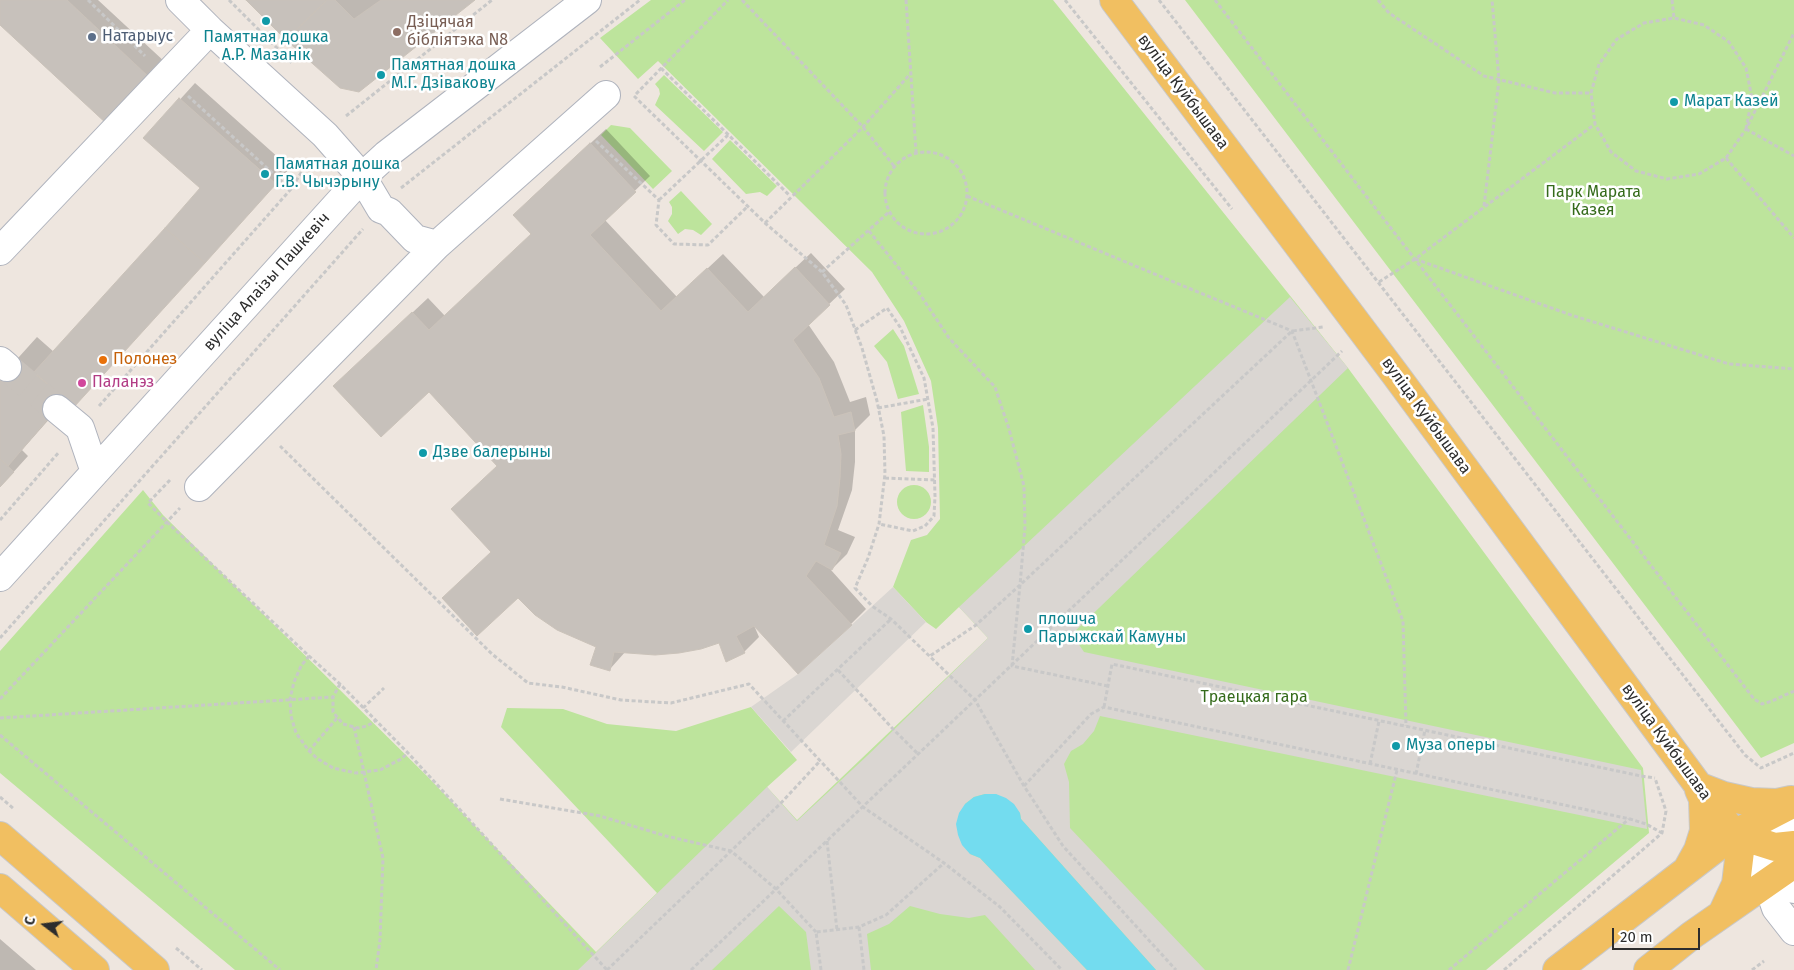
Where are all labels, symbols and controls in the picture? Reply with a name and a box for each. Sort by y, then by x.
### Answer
place label: Дзіцячая бібліятэка N8 [407,13,508,51]
marker: Памятная дошка А.Р. Мазанік [260,15,272,27]
marker: Дзіцячая бібліятэка N8 [391,26,403,38]
place label: Натарыус [102,27,173,47]
place label: Памятная дошка А.Р. Мазанік [203,28,329,66]
marker: Натарыус [86,31,98,43]
street label: вуліца Куйбышава [1133,31,1233,153]
place label: Памятная дошка М.Г. Дзівакову [391,56,516,94]
marker: Памятная дошка М.Г. Дзівакову [375,69,387,81]
place label: Марат Казей [1684,92,1779,112]
marker: Марат Казей [1668,96,1680,108]
place label: Памятная дошка Г.В. Чычэрыну [275,155,400,193]
marker: Памятная дошка Г.В. Чычэрыну [259,168,271,180]
park label: Парк Марата Казея [1545,183,1641,221]
street label: вуліца Алаізы Пашкевіч [200,209,334,355]
place label: Полонез [113,350,177,370]
marker: Полонез [97,354,109,366]
street label: вуліца Куйбышава [1377,354,1475,478]
place label: Паланэз [92,373,154,393]
marker: Паланэз [76,377,88,389]
place label: Дзве балерыны [433,443,551,463]
marker: Дзве балерыны [417,447,429,459]
place label: плошча Парыжскай Камуны [1038,610,1186,648]
marker: плошча Парыжскай Камуны [1022,623,1034,635]
street label: вуліца Куйбышава [1617,680,1715,804]
park label: Траецкая гара [1200,688,1308,708]
place label: Муза оперы [1406,736,1496,756]
marker: Муза оперы [1390,740,1402,752]
north arrow [20,900,70,950]
text: С [21,915,39,927]
scale bar [1614,918,1702,950]
text: 20 m [1620,928,1653,946]

